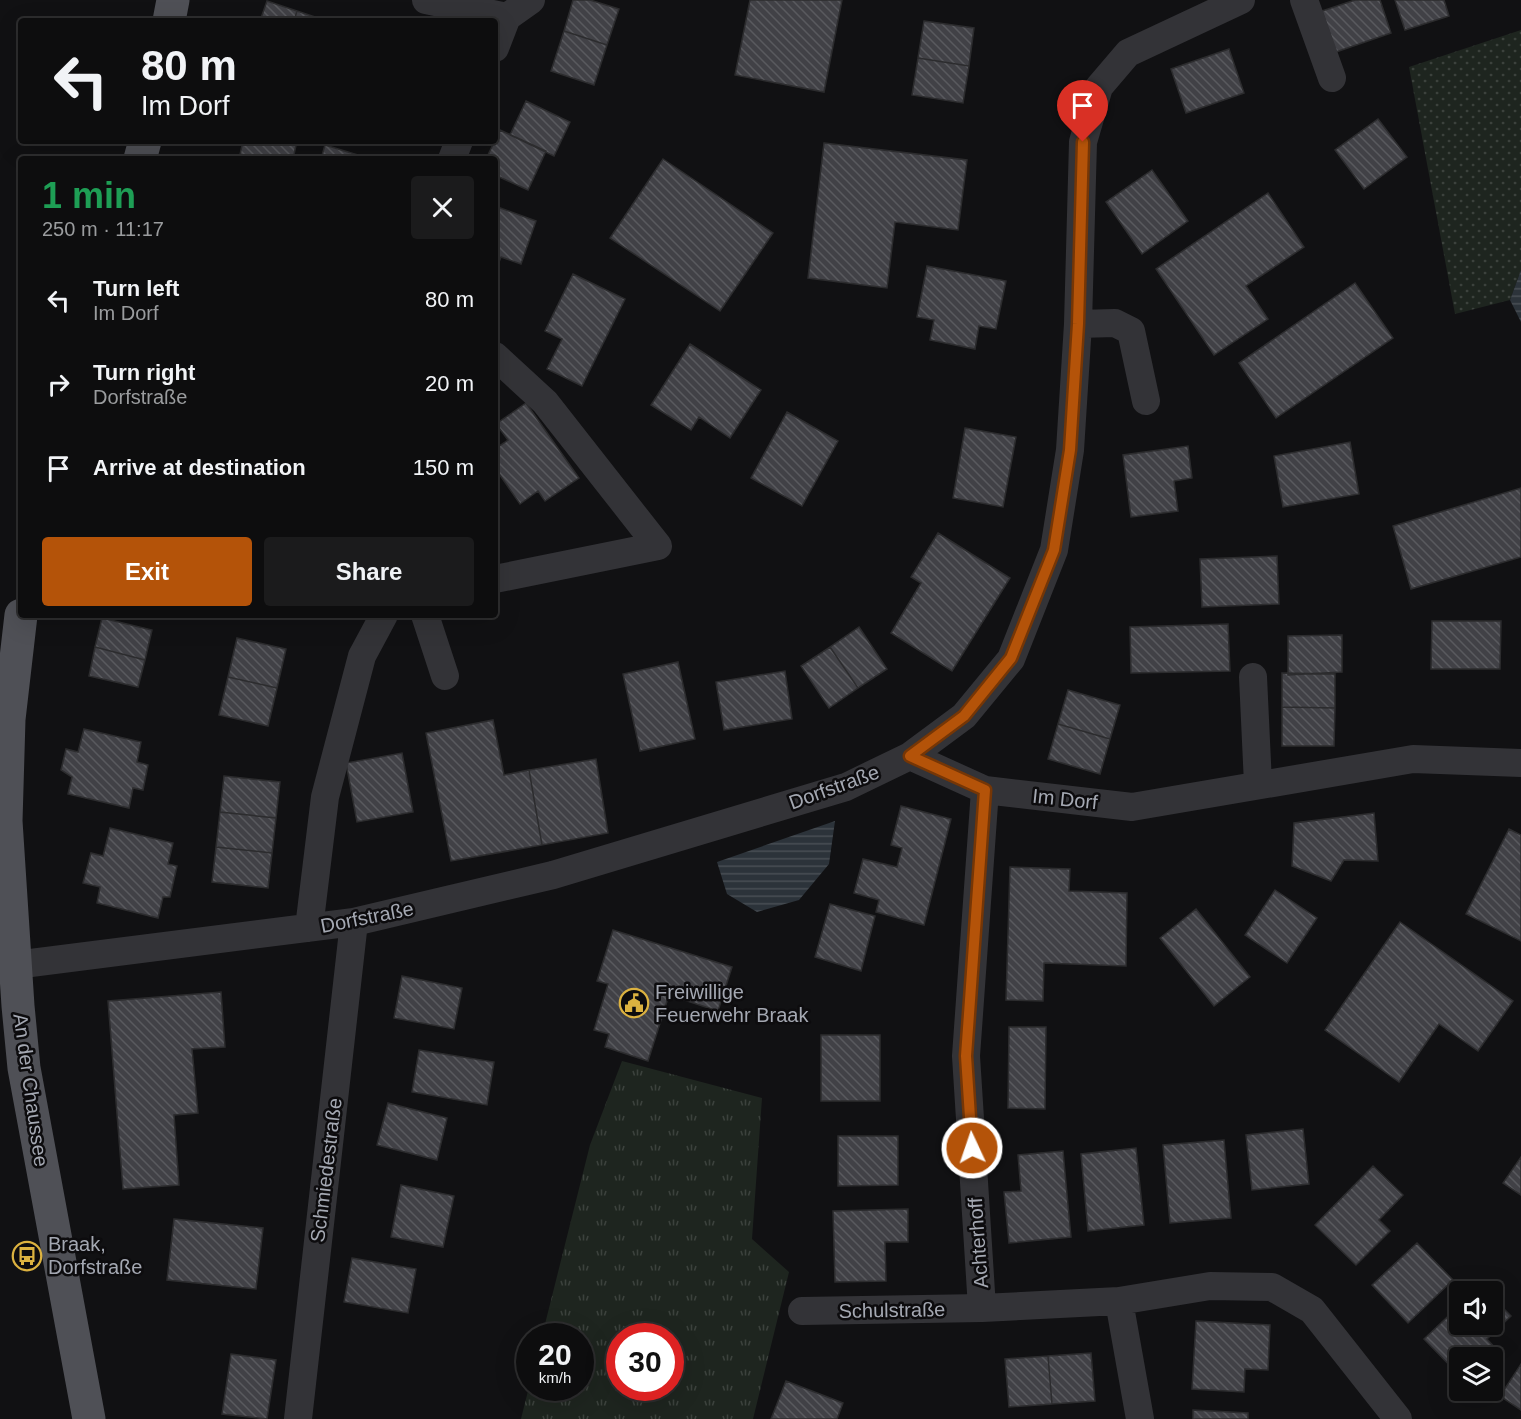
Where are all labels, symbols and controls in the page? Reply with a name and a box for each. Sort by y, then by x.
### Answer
icon: left [42,42,120,120]
text: 80 m [141,42,237,89]
pin [1057,80,1108,142]
icon: arrive [1066,89,1099,122]
text: Im Dorf [141,91,230,121]
text: 1 min [42,175,136,216]
button: close [411,176,474,239]
text: 250 m · 11:17 [42,218,164,240]
text: Turn left [93,276,179,301]
icon: left [42,284,75,317]
text: 80 m [425,287,474,312]
text: Im Dorf [93,302,159,324]
text: Turn right [93,360,195,385]
icon: right [42,368,75,401]
text: 20 m [425,371,474,396]
text: Dorfstraße [93,386,187,408]
icon: arrive [42,452,75,485]
text: Arrive at destination [93,455,306,480]
text: 150 m [413,455,474,480]
button: Exit [42,537,252,606]
button: Share [264,537,474,606]
street label: Dorfstraße [786,761,882,813]
street label: Im Dorf [1031,785,1099,813]
street label: Dorfstraße [319,897,415,937]
place label: Freiwillige Feuerwehr Braak [655,981,809,1026]
public building icon: Freiwillige Feuerwehr Braak [618,987,650,1019]
street label: An der Chaussee [9,1012,53,1168]
street label: Schmiedestraße [306,1096,346,1244]
position arrow [940,1116,1004,1180]
street label: Achterhoff [964,1197,992,1289]
place label: Braak, Dorfstraße [48,1233,142,1278]
bus stop icon: Braak, Dorfstraße [11,1240,43,1272]
map controls [1449,1281,1503,1401]
button: sound [1449,1281,1503,1335]
street label: Schulstraße [838,1298,946,1322]
speed limit sign: 30 [606,1323,684,1401]
text: 20 [538,1338,572,1371]
button: layers [1449,1347,1503,1401]
text: km/h [539,1369,571,1386]

